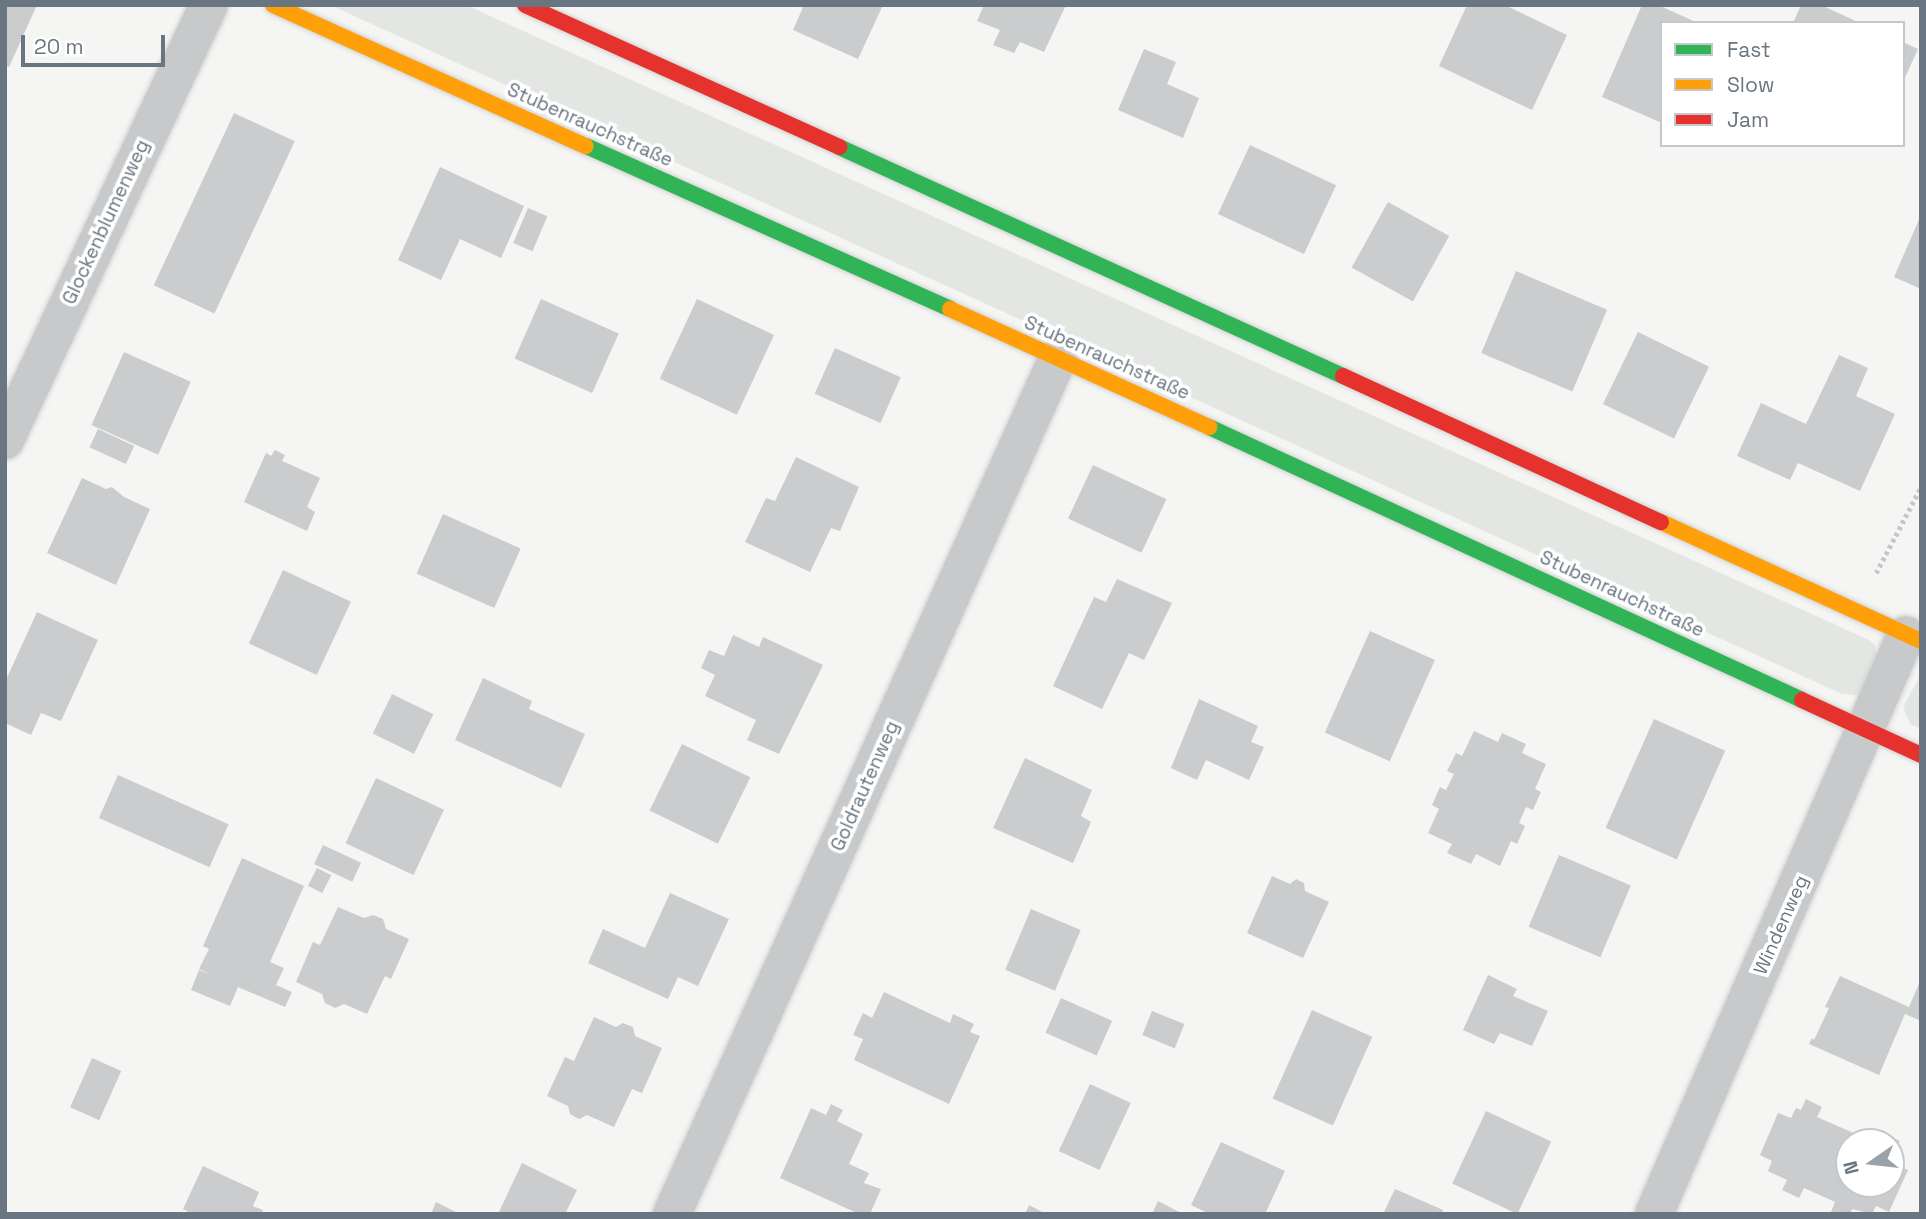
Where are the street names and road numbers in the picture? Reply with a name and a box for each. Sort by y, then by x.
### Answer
street label: Stubenrauchstraße [504,78,676,172]
street label: Glockenblumenweg [58,136,154,308]
street label: Stubenrauchstraße [1021,311,1193,405]
street label: Stubenrauchstraße [1536,546,1708,642]
street label: Goldrautenweg [826,717,904,855]
street label: Windenweg [1749,872,1813,978]

